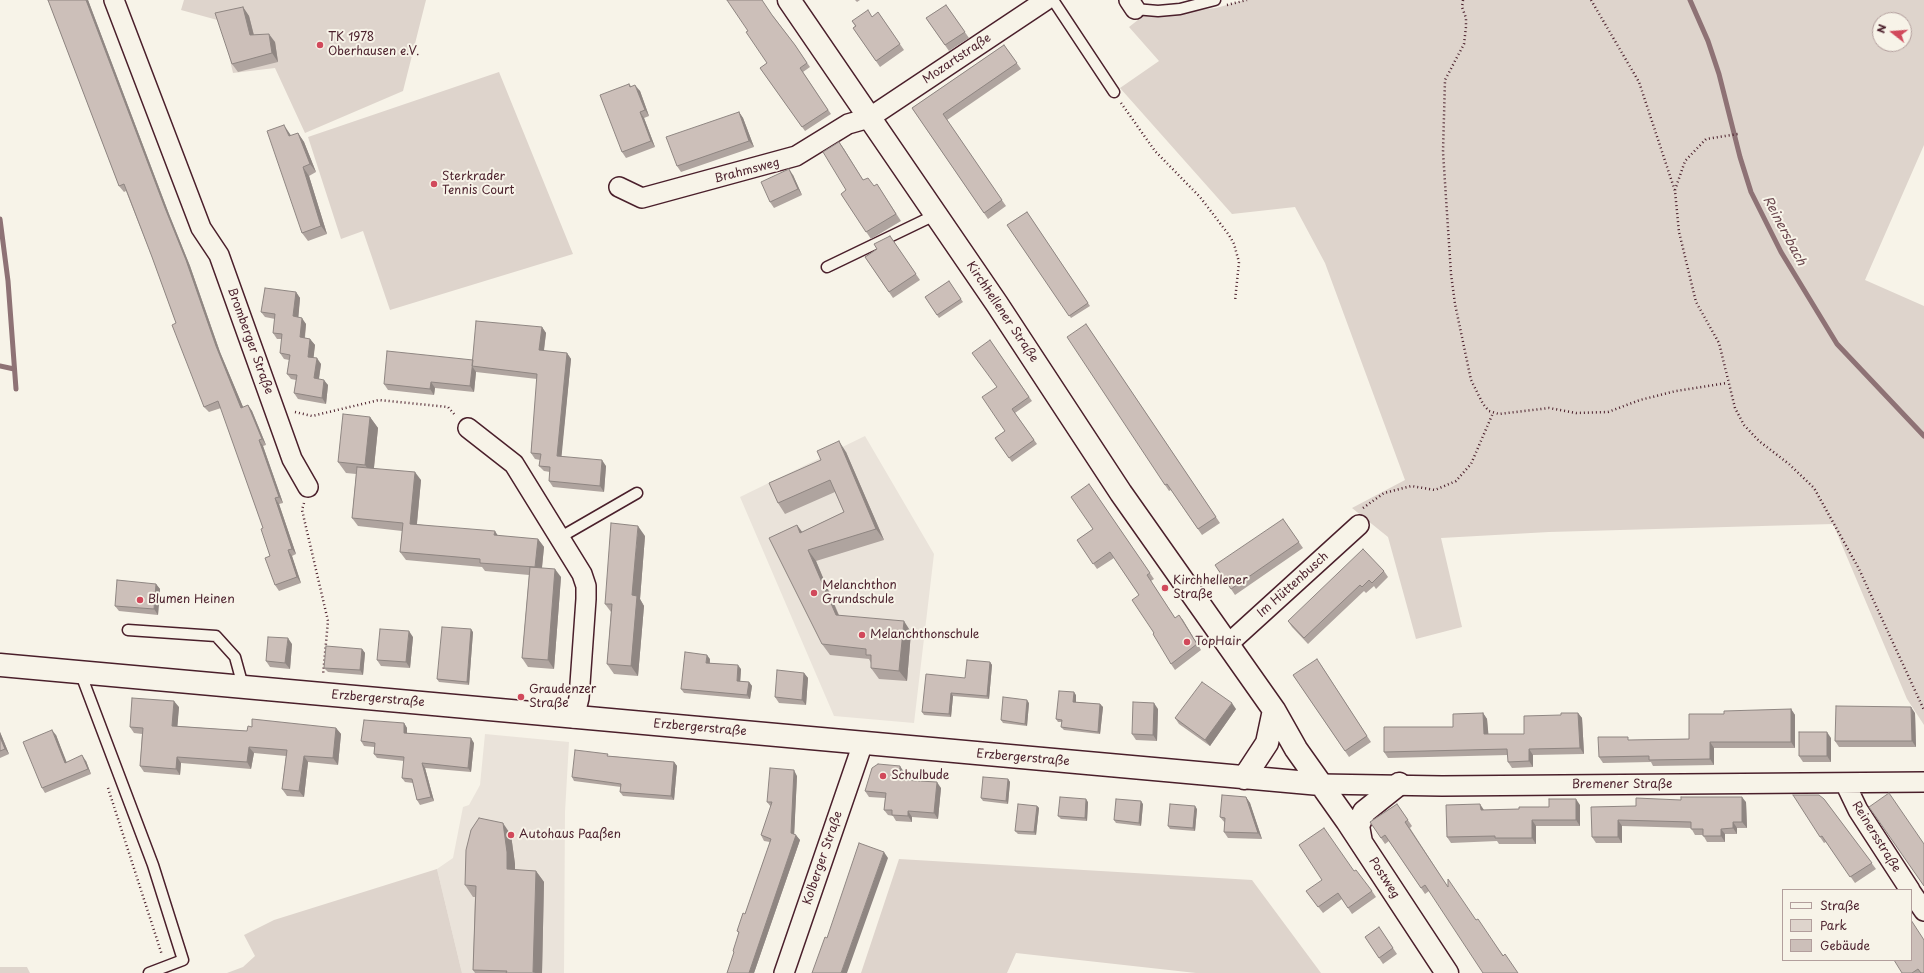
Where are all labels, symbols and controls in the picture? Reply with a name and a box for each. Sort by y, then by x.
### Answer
north arrow [1872,12,1912,52]
text: N [1872,22,1890,35]
place label: TK 1978 Oberhausen e.V. [328,31,420,59]
street label: Mozartstraße [920,31,994,87]
marker: TK 1978 Oberhausen e.V. [315,40,325,50]
street label: Brahmsweg [713,155,781,187]
place label: Sterkrader Tennis Court [442,170,514,198]
marker: Sterkrader Tennis Court [429,179,439,189]
water label: Reinersbach [1759,194,1809,268]
street label: Kirchhellener Straße [963,259,1041,365]
street label: Bromberger Straße [224,286,276,396]
street label: Im Hüttenbusch [1254,549,1332,621]
place label: Kirchhellener Straße [1173,574,1248,602]
place label: Melanchthon Grundschule [822,579,897,607]
marker: Kirchhellener Straße [1160,583,1170,593]
marker: Melanchthon Grundschule [809,588,819,598]
place label: Blumen Heinen [148,593,235,607]
marker: Blumen Heinen [135,595,145,605]
place label: Melanchthonschule [870,628,979,642]
marker: Melanchthonschule [857,630,867,640]
place label: TopHair [1195,635,1241,649]
marker: TopHair [1182,637,1192,647]
place label: Graudenzer Straße [529,683,596,711]
street label: Erzbergerstraße [331,688,425,710]
marker: Graudenzer Straße [516,692,526,702]
street label: Erzbergerstraße [653,717,747,739]
street label: Erzbergerstraße [976,747,1070,769]
place label: Schulbude [891,769,949,783]
marker: Schulbude [878,771,888,781]
street label: Bremener Straße [1572,778,1672,792]
street label: Reinersstraße [1849,799,1903,875]
street label: Kolberger Straße [800,809,846,907]
place label: Autohaus Paaßen [519,828,621,842]
marker: Autohaus Paaßen [506,830,516,840]
street label: Postweg [1365,855,1403,901]
legend [1782,889,1912,961]
text: Straße [1820,896,1860,914]
text: Park [1820,916,1847,934]
text: Gebäude [1820,936,1870,954]

